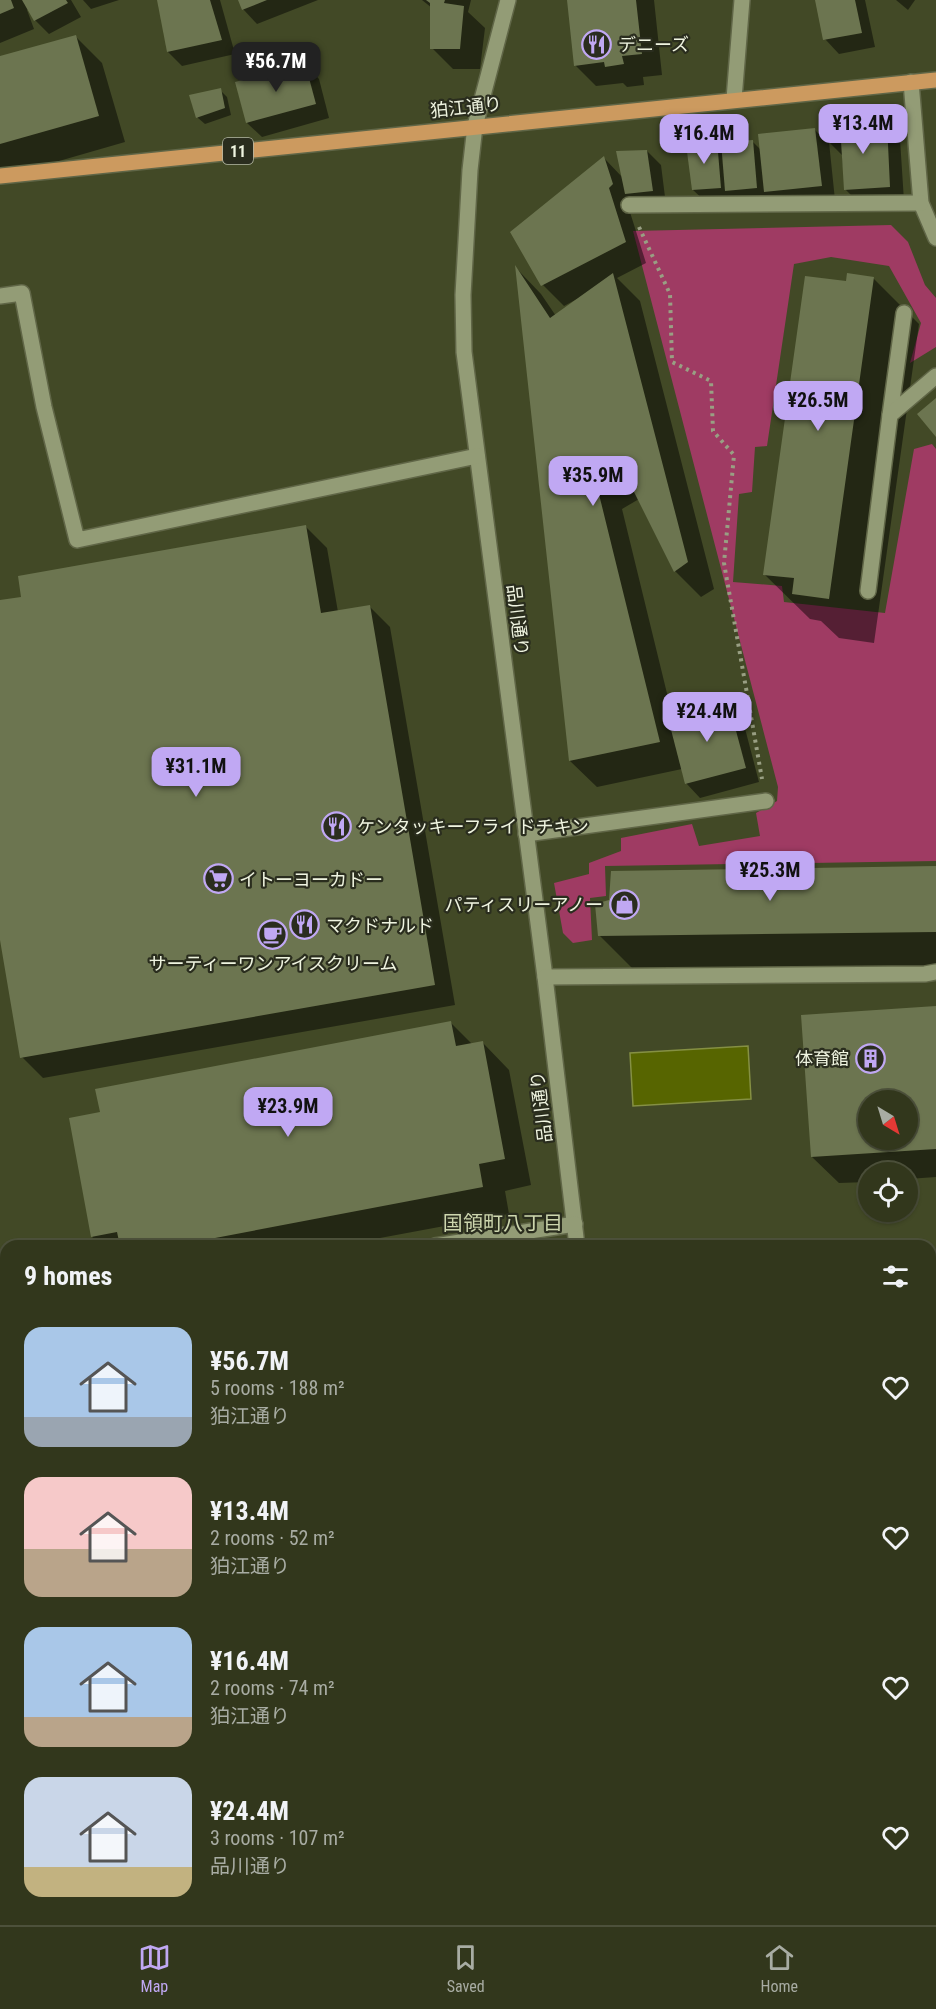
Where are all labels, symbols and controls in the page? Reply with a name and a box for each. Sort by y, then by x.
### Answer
restaurant icon: デニーズ [581,28,613,60]
place label: デニーズ [618,34,689,55]
pin: ¥56.7M [227,42,325,93]
text: ¥56.7M [246,49,306,73]
street label: 狛江通り [429,93,503,121]
pin: ¥13.4M [814,104,912,155]
text: ¥13.4M [833,111,893,135]
pin: ¥16.4M [655,114,753,165]
text: ¥16.4M [674,121,734,145]
road number: 11 [223,138,253,164]
pin: ¥26.5M [769,381,867,432]
text: ¥26.5M [788,388,848,412]
pin: ¥35.9M [544,456,642,507]
text: ¥35.9M [563,463,623,487]
street label: 品川通り [503,583,533,657]
pin: ¥24.4M [658,692,756,743]
text: ¥24.4M [677,699,737,723]
pin: ¥31.1M [147,747,245,798]
text: ¥31.1M [166,754,226,778]
restaurant icon: ケンタッキーフライドチキン [320,810,352,842]
place label: ケンタッキーフライドチキン [357,816,589,837]
pin: ¥25.3M [721,851,819,902]
text: ¥25.3M [740,858,800,882]
supermarket icon: イトーヨーカドー [202,863,234,895]
place label: イトーヨーカドー [239,869,383,890]
shop icon: パティスリーアノー [608,888,640,920]
place label: パティスリーアノー [444,894,603,915]
restaurant icon: マクドナルド [289,909,321,941]
place label: マクドナルド [326,915,434,936]
cafe icon: サーティーワンアイスクリーム [257,918,289,950]
place label: サーティーワンアイスクリーム [149,953,397,974]
building icon: 体育館 [854,1042,886,1074]
place label: 体育館 [795,1048,849,1069]
street label: 品川通り [526,1070,556,1144]
pin: ¥23.9M [239,1087,337,1138]
north arrow [858,1090,918,1150]
map controls [858,1090,918,1222]
text: ¥23.9M [258,1094,318,1118]
button: locate [858,1162,918,1222]
district label: 国領町八丁目 [443,1211,563,1235]
icon: filters [879,1260,912,1293]
text: 9 homes [24,1261,112,1291]
text: ¥56.7M [210,1346,289,1376]
icon: home [72,1351,144,1423]
icon: heart [879,1371,912,1404]
text: 5 rooms · 188 m² [210,1376,345,1400]
text: 狛江通り [210,1404,290,1428]
text: ¥13.4M [210,1496,289,1526]
icon: home [72,1501,144,1573]
icon: heart [879,1521,912,1554]
text: 2 rooms · 52 m² [210,1526,335,1550]
text: 狛江通り [210,1554,290,1578]
text: ¥16.4M [210,1646,289,1676]
icon: home [72,1651,144,1723]
icon: heart [879,1671,912,1704]
text: 2 rooms · 74 m² [210,1676,335,1700]
text: 狛江通り [210,1704,290,1728]
text: ¥24.4M [210,1796,289,1826]
icon: home [72,1801,144,1873]
icon: heart [879,1821,912,1854]
text: 3 rooms · 107 m² [210,1826,345,1850]
text: 品川通り [210,1854,290,1878]
tab: Map [138,1941,171,1996]
tab: Saved [447,1941,485,1996]
tab: Home [761,1941,798,1996]

